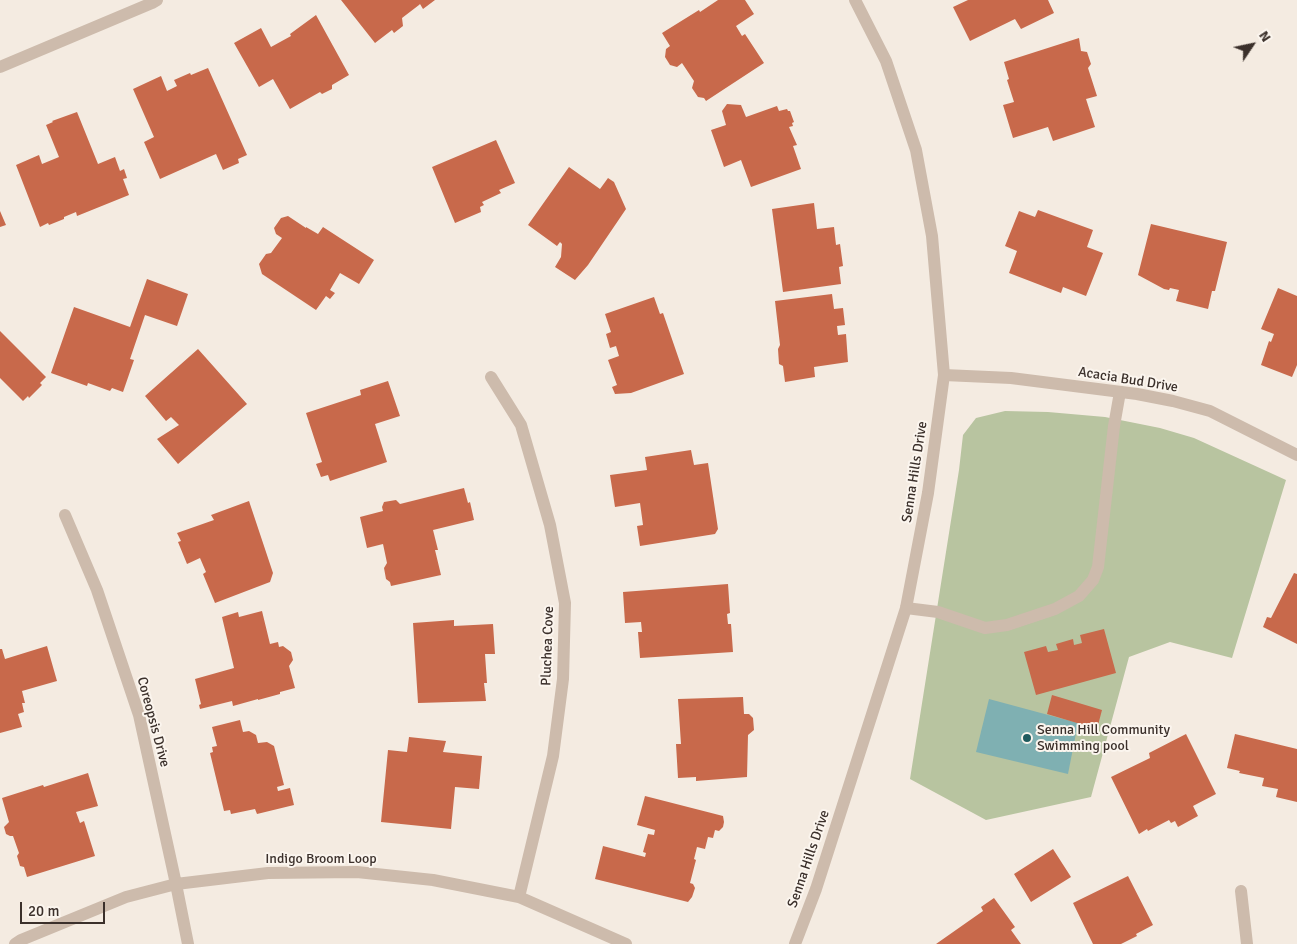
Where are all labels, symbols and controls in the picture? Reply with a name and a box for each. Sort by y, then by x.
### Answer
north arrow [1227,20,1277,70]
text: N [1255,28,1275,45]
street label: Acacia Bud Drive [1077,364,1179,396]
street label: Senna Hills Drive [899,420,931,524]
street label: Pluchea Cove [538,606,558,686]
street label: Coreopsis Drive [133,675,173,769]
place label: Senna Hill Community Swimming pool [1037,722,1170,754]
marker: Senna Hill Community Swimming pool [1021,732,1033,744]
street label: Senna Hills Drive [784,808,834,910]
street label: Indigo Broom Loop [265,851,377,867]
scale bar [22,892,108,924]
text: 20 m [28,902,59,920]

